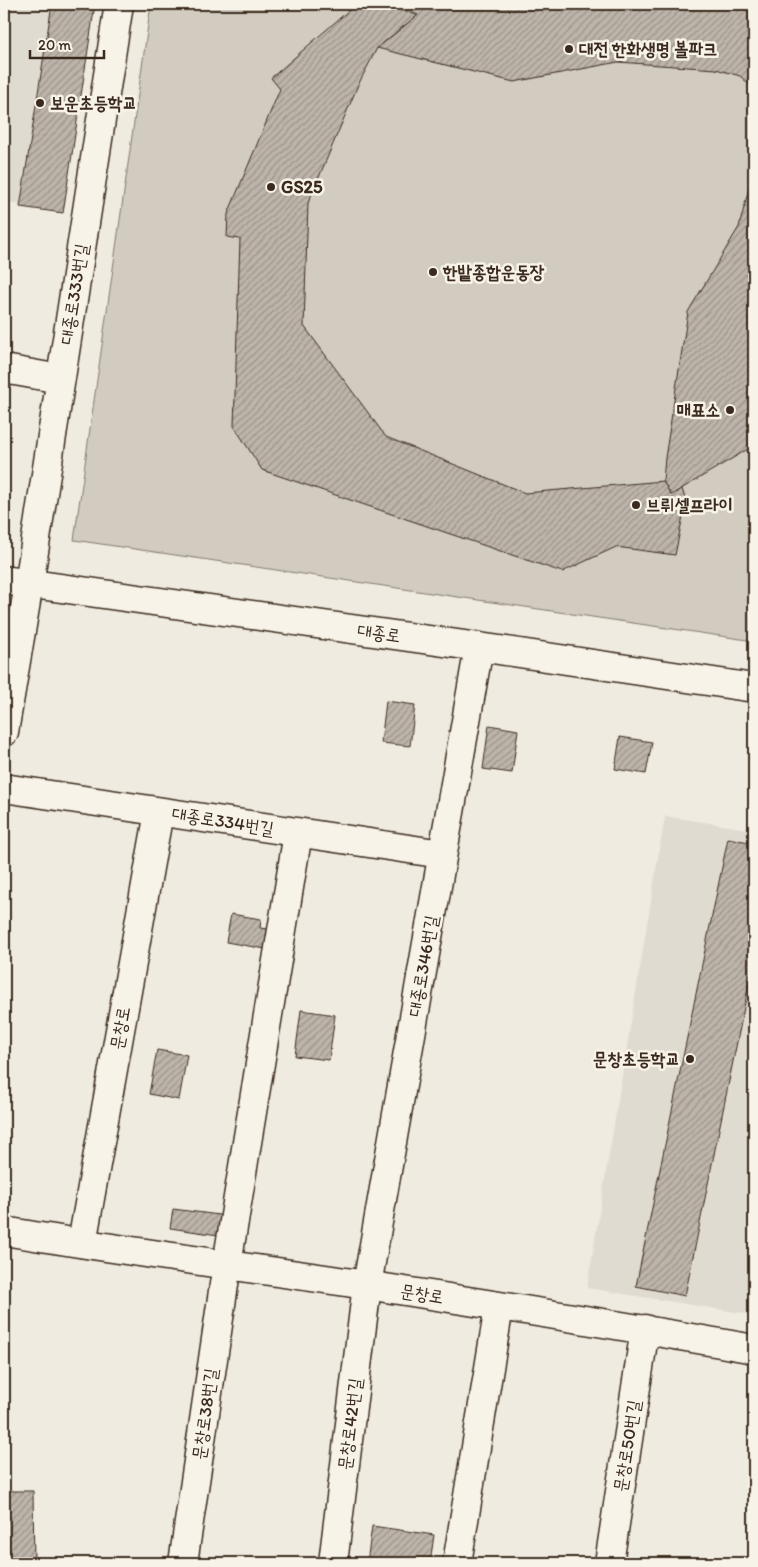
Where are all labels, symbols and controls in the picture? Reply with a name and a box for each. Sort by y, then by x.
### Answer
scale bar [30,28,104,60]
text: 20 m [38,36,72,54]
place label: 대전 한화생명 볼파크 [579,38,717,60]
marker: 대전 한화생명 볼파크 [563,43,575,55]
place label: 보운초등학교 [50,92,137,114]
marker: 보운초등학교 [34,97,46,109]
place label: GS25 [281,176,323,198]
marker: GS25 [265,181,277,193]
street label: 대종로333번길 [55,241,93,346]
place label: 한밭종합운동장 [442,261,545,283]
marker: 한밭종합운동장 [427,266,439,278]
place label: 매표소 [677,399,720,421]
marker: 매표소 [724,404,736,416]
place label: 브뤼셀프라이 [646,494,733,516]
marker: 브뤼셀프라이 [630,499,642,511]
street label: 대종로 [356,619,402,647]
street label: 대종로334번길 [170,802,276,840]
street label: 대종로346번길 [403,913,443,1018]
street label: 문창로 [105,1005,135,1051]
place label: 문창초등학교 [593,1048,680,1070]
marker: 문창초등학교 [684,1053,696,1065]
street label: 문창로 [399,1280,445,1308]
street label: 문창로38번길 [188,1366,222,1461]
street label: 문창로42번길 [333,1376,367,1471]
street label: 문창로50번길 [609,1398,645,1494]

